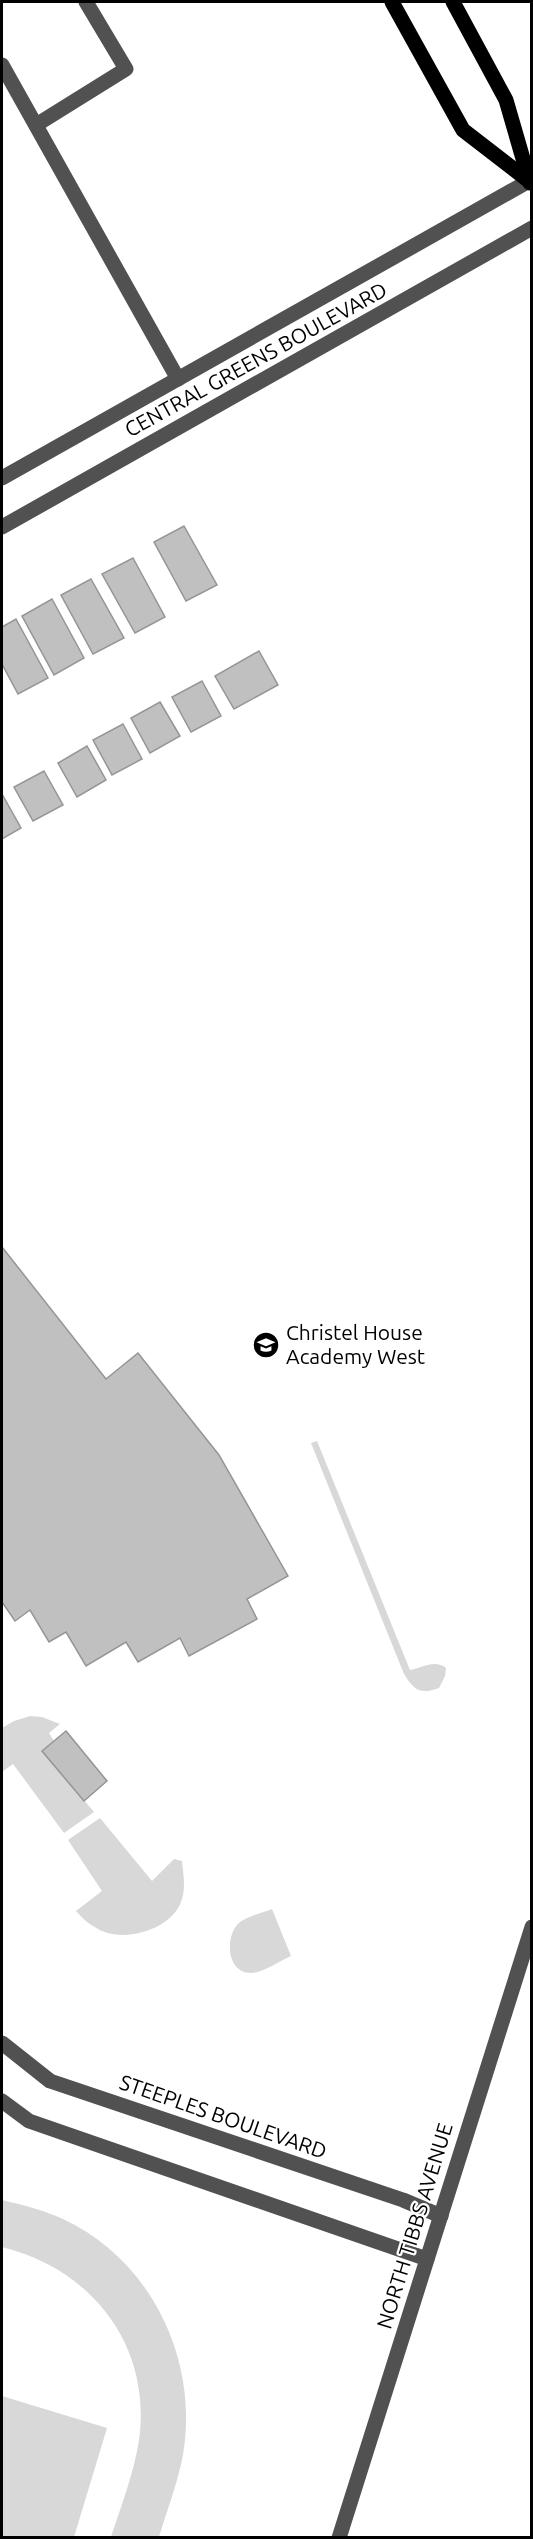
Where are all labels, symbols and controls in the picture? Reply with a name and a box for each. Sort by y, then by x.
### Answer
street label: CENTRAL GREENS BOULEVARD [120,277,391,441]
place label: Christel House Academy West [286,1320,425,1368]
school or university icon: Christel House Academy West [251,1330,281,1360]
street label: STEEPLES BOULEVARD [117,2069,330,2163]
street label: NORTH TIBBS AVENUE [371,2120,457,2331]

